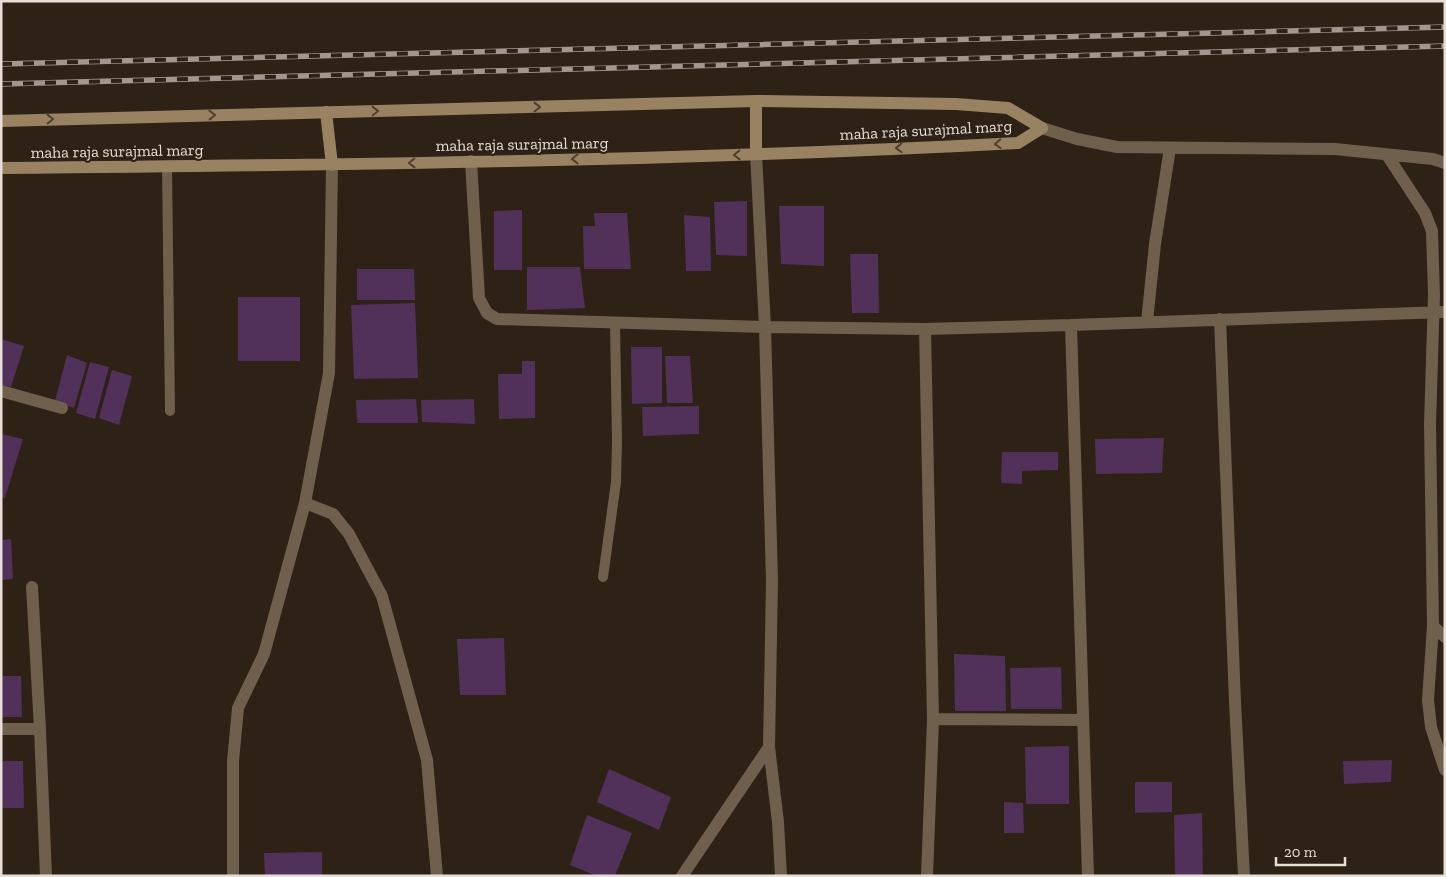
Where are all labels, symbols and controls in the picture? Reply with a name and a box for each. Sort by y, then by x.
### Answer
one-way arrow [534,101,542,112]
one-way arrow [372,106,379,116]
one-way arrow [209,110,217,120]
one-way arrow [46,114,54,125]
street label: maha raja surajmal marg [839,116,1013,144]
street label: maha raja surajmal marg [436,133,609,155]
one-way arrow [993,138,1001,149]
street label: maha raja surajmal marg [31,140,204,162]
one-way arrow [895,143,903,154]
one-way arrow [733,149,741,160]
one-way arrow [570,153,578,164]
one-way arrow [408,157,416,168]
scale bar [1276,834,1345,866]
text: 20 m [1284,843,1317,861]

